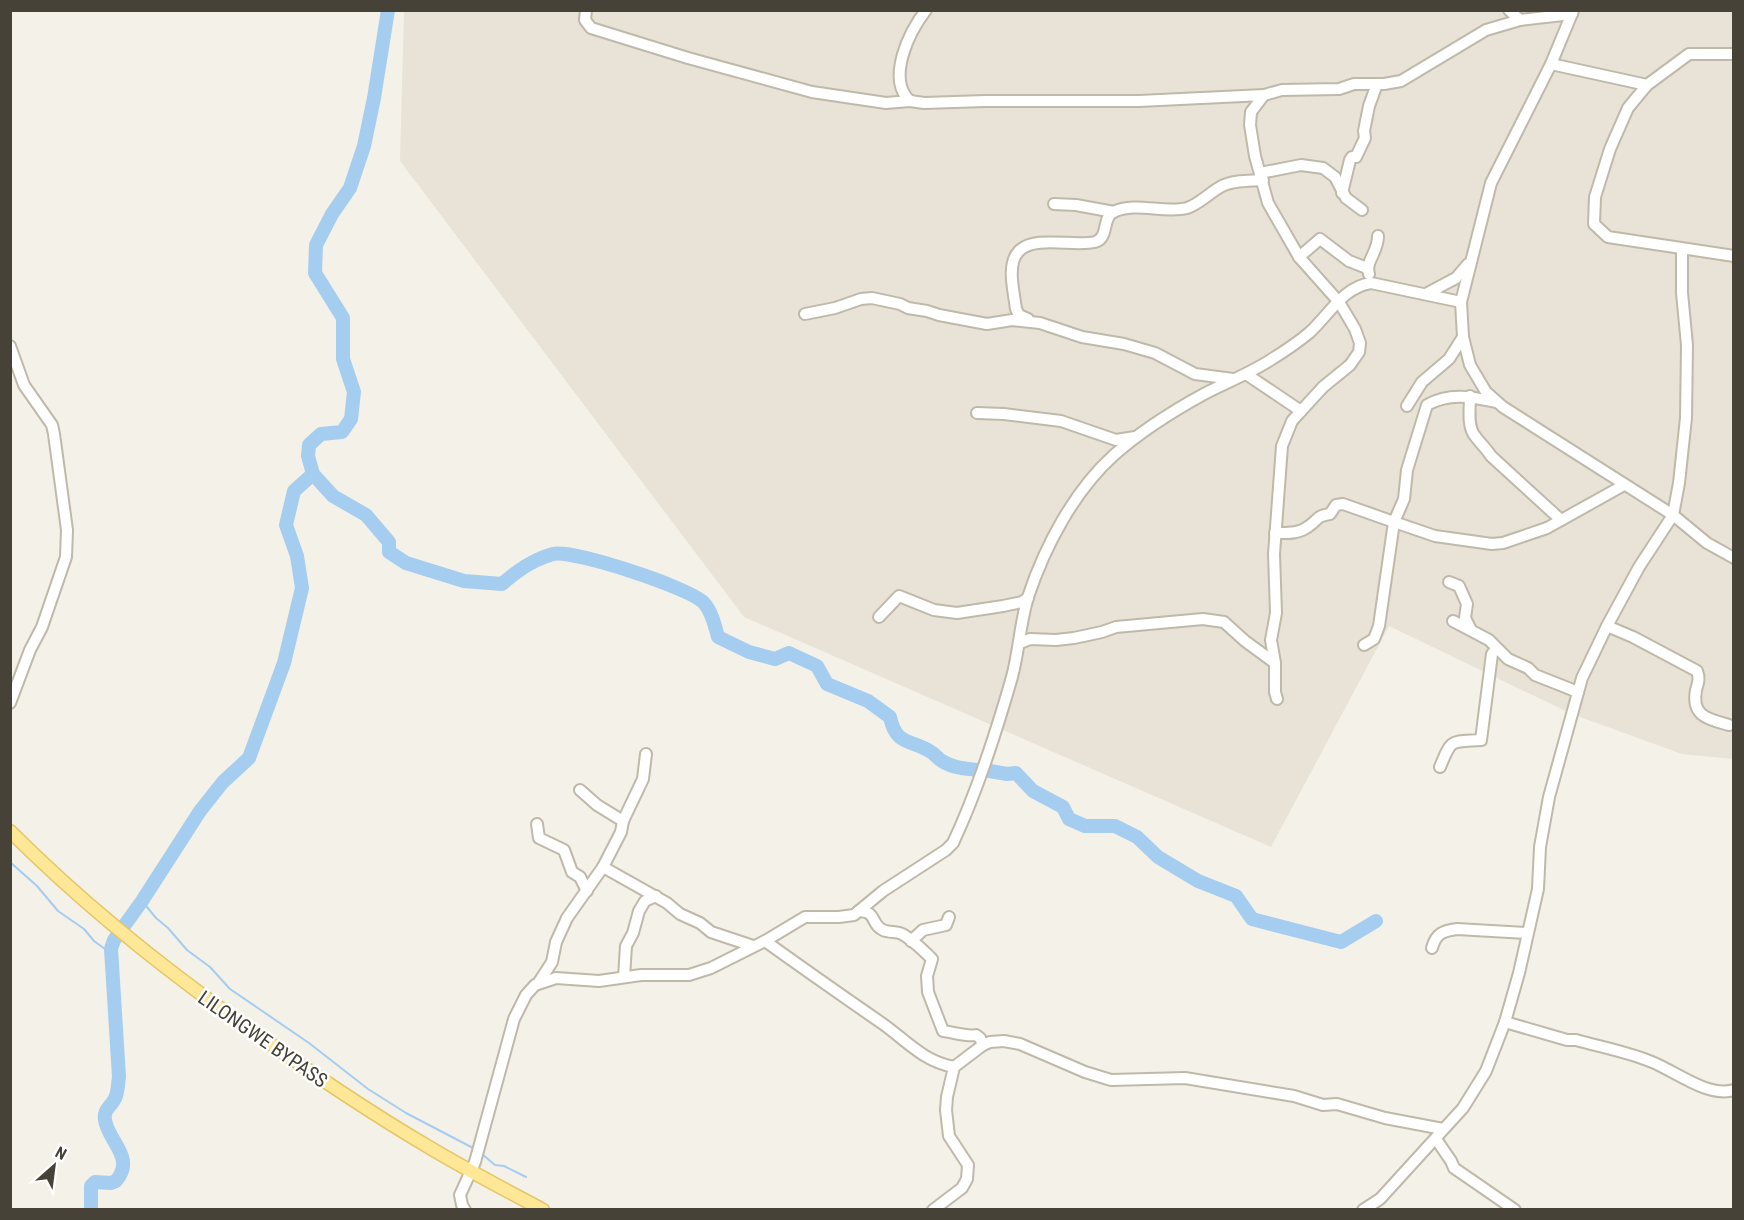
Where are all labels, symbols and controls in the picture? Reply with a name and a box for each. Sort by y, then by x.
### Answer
street label: LILONGWE BYPASS [194,985,332,1093]
north arrow [24,1136,84,1196]
text: N [52,1143,70,1164]

